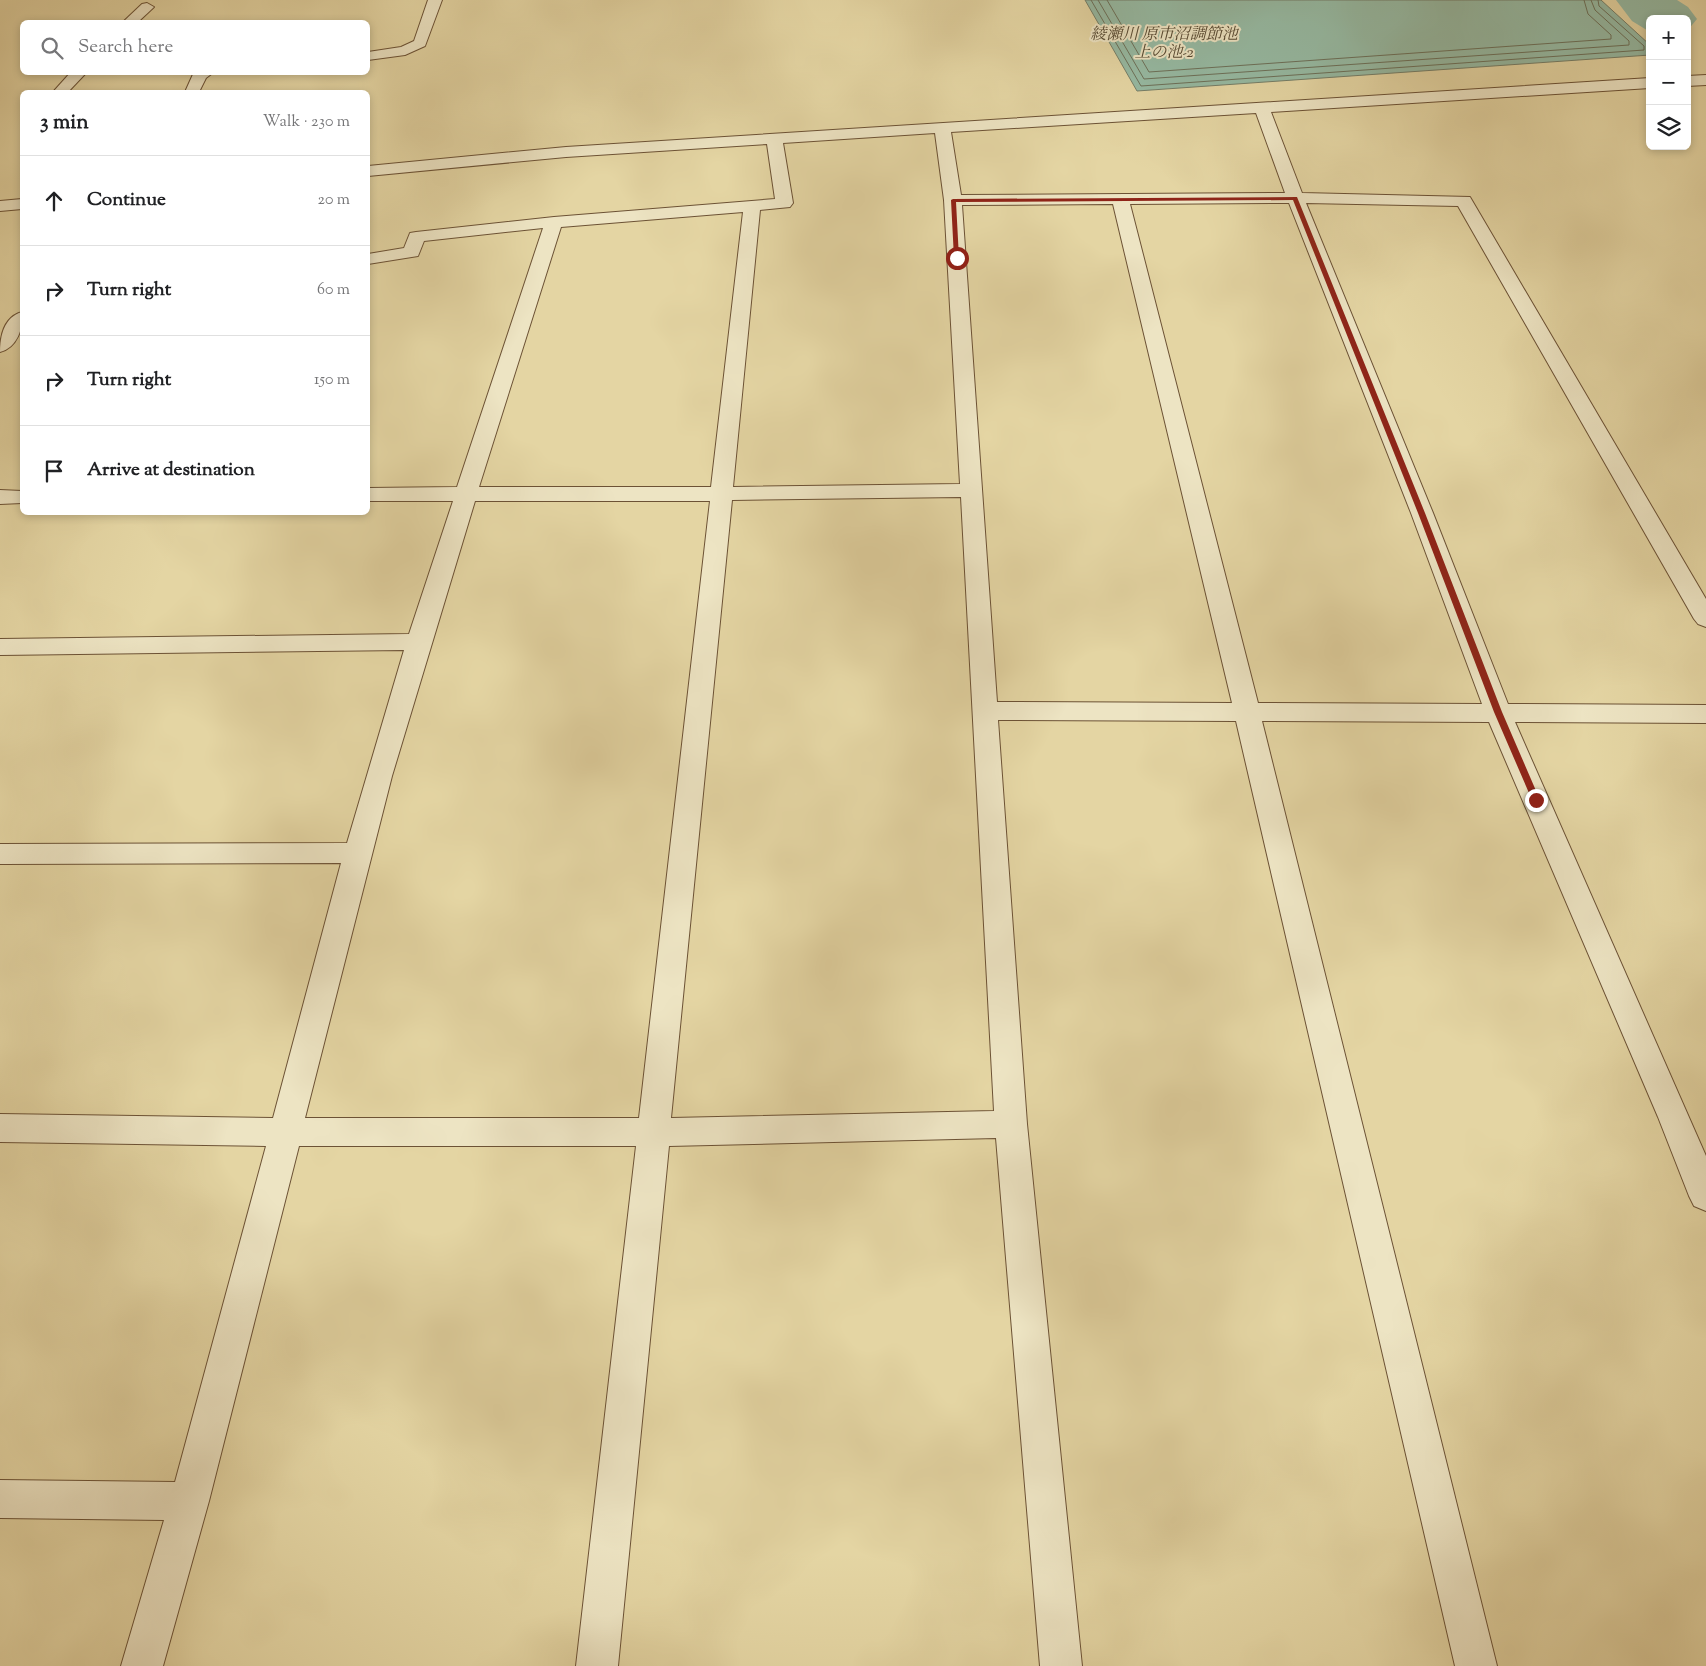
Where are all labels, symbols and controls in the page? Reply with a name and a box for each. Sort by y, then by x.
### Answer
map controls [1646,15,1691,150]
button: + [1646,15,1691,60]
search box [20,20,370,75]
water label: 綾瀬川 原市沼調節池 上の池-2 [1090,24,1240,65]
icon: search [38,34,66,62]
text: Search here [78,34,173,61]
button: − [1646,60,1691,105]
button: layers [1646,105,1691,150]
text: 3 min [40,108,89,138]
text: Walk · 230 m [263,111,350,134]
icon: ahead [40,187,68,215]
text: Continue [87,187,166,214]
text: 20 m [317,189,350,212]
route start [946,247,969,270]
icon: right [40,277,68,305]
text: Turn right [87,277,171,304]
text: 60 m [317,279,350,302]
icon: right [40,367,68,395]
text: Turn right [87,367,171,394]
text: 150 m [314,369,350,392]
icon: arrive [40,457,68,485]
text: Arrive at destination [87,457,255,484]
route end [1525,789,1548,812]

